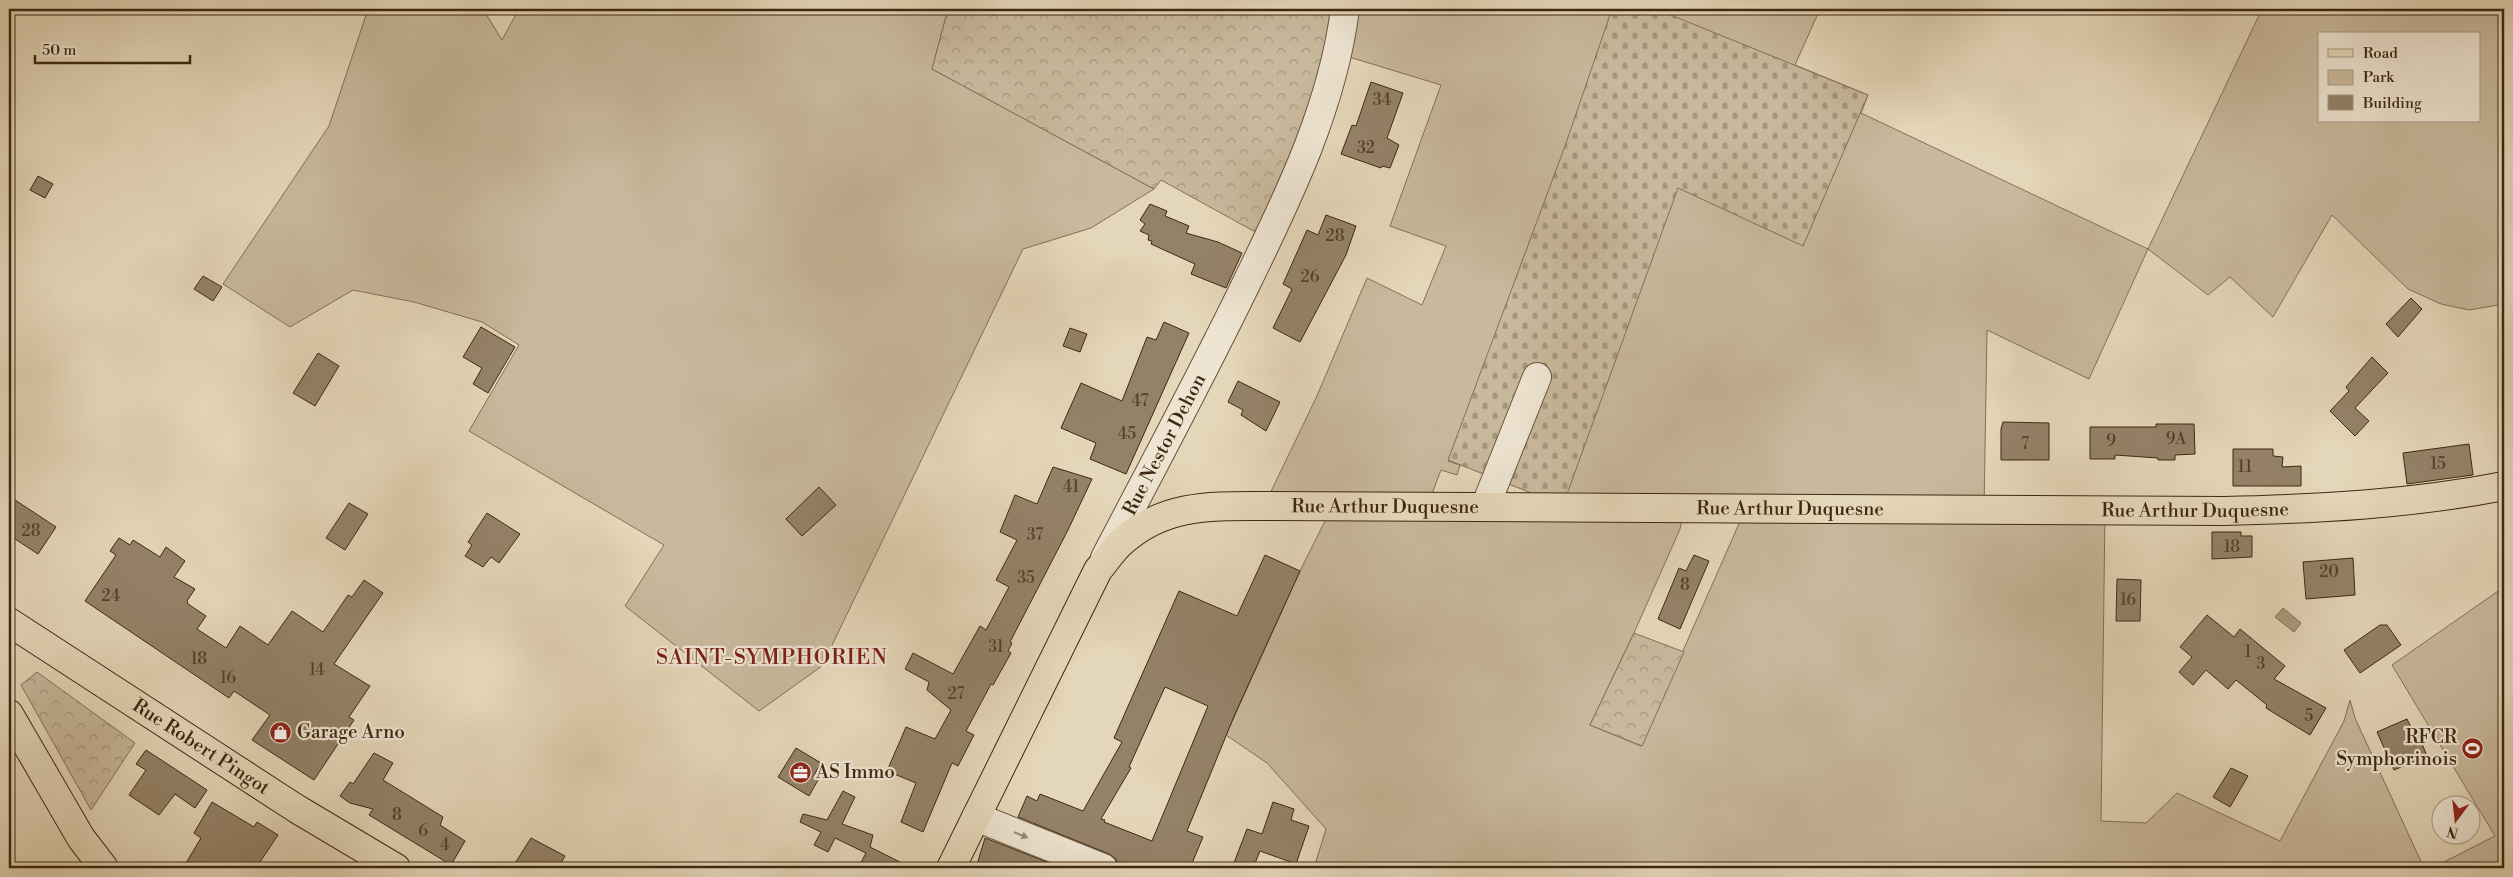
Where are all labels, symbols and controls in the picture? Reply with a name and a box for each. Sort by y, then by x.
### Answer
scale bar [35,32,190,64]
legend [2318,32,2480,122]
text: 50 m [42,41,76,60]
text: Road [2363,44,2398,63]
text: Park [2363,68,2395,87]
house number: 34 [1373,90,1392,110]
text: Building [2362,94,2422,113]
house number: 32 [1357,138,1375,158]
house number: 28 [1326,226,1345,246]
house number: 26 [1301,267,1320,287]
street label: Rue Nestor Dehon [1117,370,1211,519]
house number: 47 [1132,391,1148,411]
house number: 45 [1118,424,1136,444]
house number: 9A [2166,429,2187,449]
house number: 9 [2106,431,2116,451]
house number: 7 [2021,434,2029,454]
house number: 15 [2430,454,2446,474]
house number: 11 [2238,457,2252,477]
house number: 41 [1063,477,1079,497]
street label: Rue Arthur Duquesne [1291,494,1479,519]
street label: Rue Arthur Duquesne [1696,496,1884,521]
street label: Rue Arthur Duquesne [2101,497,2289,523]
house number: 28 [22,521,41,541]
house number: 37 [1027,525,1043,545]
house number: 18 [2224,537,2240,557]
house number: 20 [2319,562,2339,582]
house number: 35 [1017,568,1035,588]
house number: 8 [1680,575,1690,595]
house number: 24 [102,586,121,606]
house number: 16 [2120,590,2136,610]
house number: 31 [988,637,1004,657]
house number: 1 [2245,642,2252,662]
district label: SAINT-SYMPHORIEN [656,645,888,671]
house number: 18 [191,649,207,669]
house number: 3 [2257,654,2266,674]
house number: 14 [309,660,325,680]
house number: 16 [220,668,236,688]
house number: 27 [947,684,965,704]
street label: Rue Robert Pingot [128,693,274,800]
house number: 5 [2305,706,2314,726]
shop icon: Garage Arno [269,720,293,744]
place label: Garage Arno [297,720,405,744]
place label: RFCR Symphorinois [2336,725,2458,771]
sports icon: RFCR Symphorinois [2461,736,2485,760]
office icon: AS Immo [788,760,812,784]
place label: AS Immo [815,760,895,784]
north arrow [2430,794,2480,844]
house number: 8 [392,805,402,825]
house number: 6 [418,821,428,841]
text: N [2445,821,2461,842]
one-way arrow [1014,832,1029,839]
house number: 4 [440,835,450,855]

